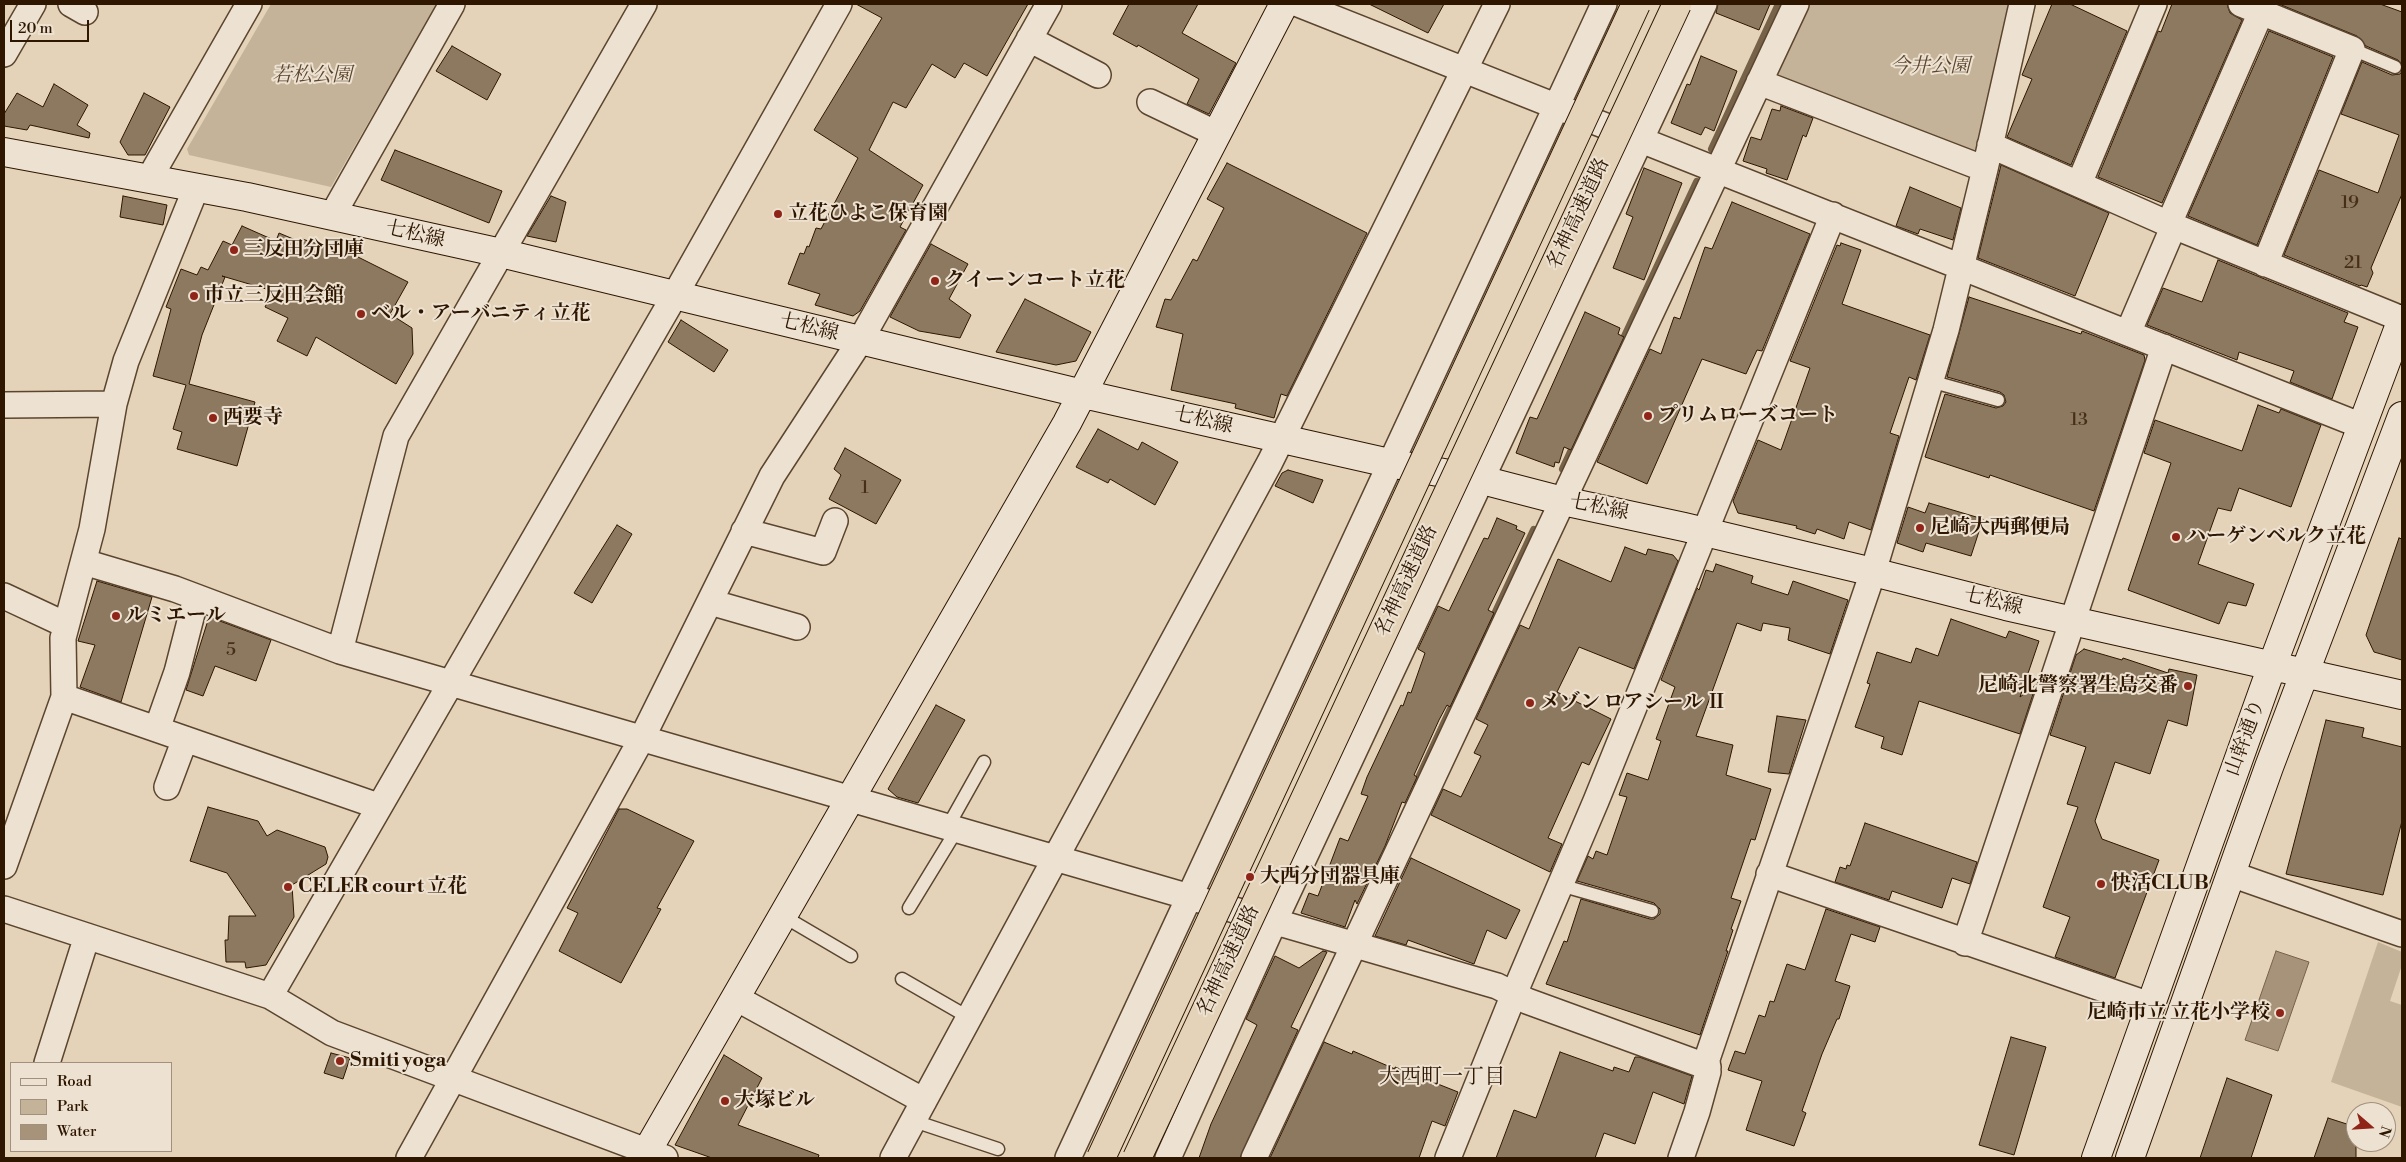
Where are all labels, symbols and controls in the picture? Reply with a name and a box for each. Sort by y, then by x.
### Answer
scale bar [12,10,91,42]
text: 20 m [18,19,53,38]
park label: 今井公園 [1890,55,1970,79]
park label: 若松公園 [272,64,352,88]
street label: 名神高速道路 [1543,155,1615,273]
house number: 19 [2341,193,2359,215]
place label: 立花ひよこ保育園 [788,202,948,226]
marker: 立花ひよこ保育園 [772,208,784,220]
street label: 七松線 [383,217,447,253]
place label: 三反田分団庫 [244,238,364,262]
marker: 三反田分団庫 [228,244,240,256]
house number: 21 [2344,253,2362,275]
place label: クイーンコート立花 [945,269,1125,293]
marker: クイーンコート立花 [929,275,941,287]
place label: 市立三反田会館 [204,284,344,308]
marker: 市立三反田会館 [188,290,200,302]
place label: ベル・アーバニティ立花 [371,302,590,326]
marker: ベル・アーバニティ立花 [355,308,367,320]
street label: 七松線 [777,309,841,347]
street label: 七松線 [1171,403,1235,439]
place label: プリムローズコート [1658,404,1838,428]
place label: 西要寺 [223,406,283,430]
marker: プリムローズコート [1642,410,1654,422]
house number: 13 [2070,410,2088,432]
marker: 西要寺 [207,412,219,424]
house number: 1 [861,478,869,500]
street label: 七松線 [1567,490,1631,526]
place label: 尼崎大西郵便局 [1930,516,2070,540]
street label: 名神高速道路 [1371,522,1443,640]
marker: 尼崎大西郵便局 [1914,522,1926,534]
place label: ハーゲンベルク立花 [2186,525,2366,549]
marker: ハーゲンベルク立花 [2170,531,2182,543]
street label: 七松線 [1961,583,2025,621]
place label: ルミエール [126,604,226,628]
marker: ルミエール [110,610,122,622]
house number: 5 [226,640,236,662]
place label: 尼崎北警察署生島交番 [1978,674,2178,698]
marker: 尼崎北警察署生島交番 [2182,680,2194,692]
place label: メゾン ロアシール Ⅱ [1540,691,1726,715]
street label: 山幹通り [2221,696,2271,780]
marker: メゾン ロアシール Ⅱ [1524,697,1536,709]
place label: 大西分団器具庫 [1260,865,1400,889]
marker: 大西分団器具庫 [1244,871,1256,883]
place label: 快活CLUB [2111,872,2209,896]
place label: CELER court 立花 [298,875,467,899]
marker: 快活CLUB [2095,878,2107,890]
marker: CELER court 立花 [282,881,294,893]
street label: 名神高速道路 [1193,902,1265,1020]
place label: 尼崎市立 立花小学校 [2087,1001,2270,1025]
marker: 尼崎市立 立花小学校 [2274,1007,2286,1019]
place label: Smiti yoga [350,1049,446,1073]
marker: Smiti yoga [334,1055,346,1067]
legend [10,1062,172,1152]
district label: 大西町一丁目 [1379,1065,1505,1091]
text: Road [57,1072,92,1091]
place label: 大塚ビル [735,1089,815,1113]
marker: 大塚ビル [719,1095,731,1107]
text: Park [57,1097,88,1116]
north arrow [2346,1102,2396,1152]
text: Water [57,1122,96,1141]
text: N [2374,1123,2395,1140]

